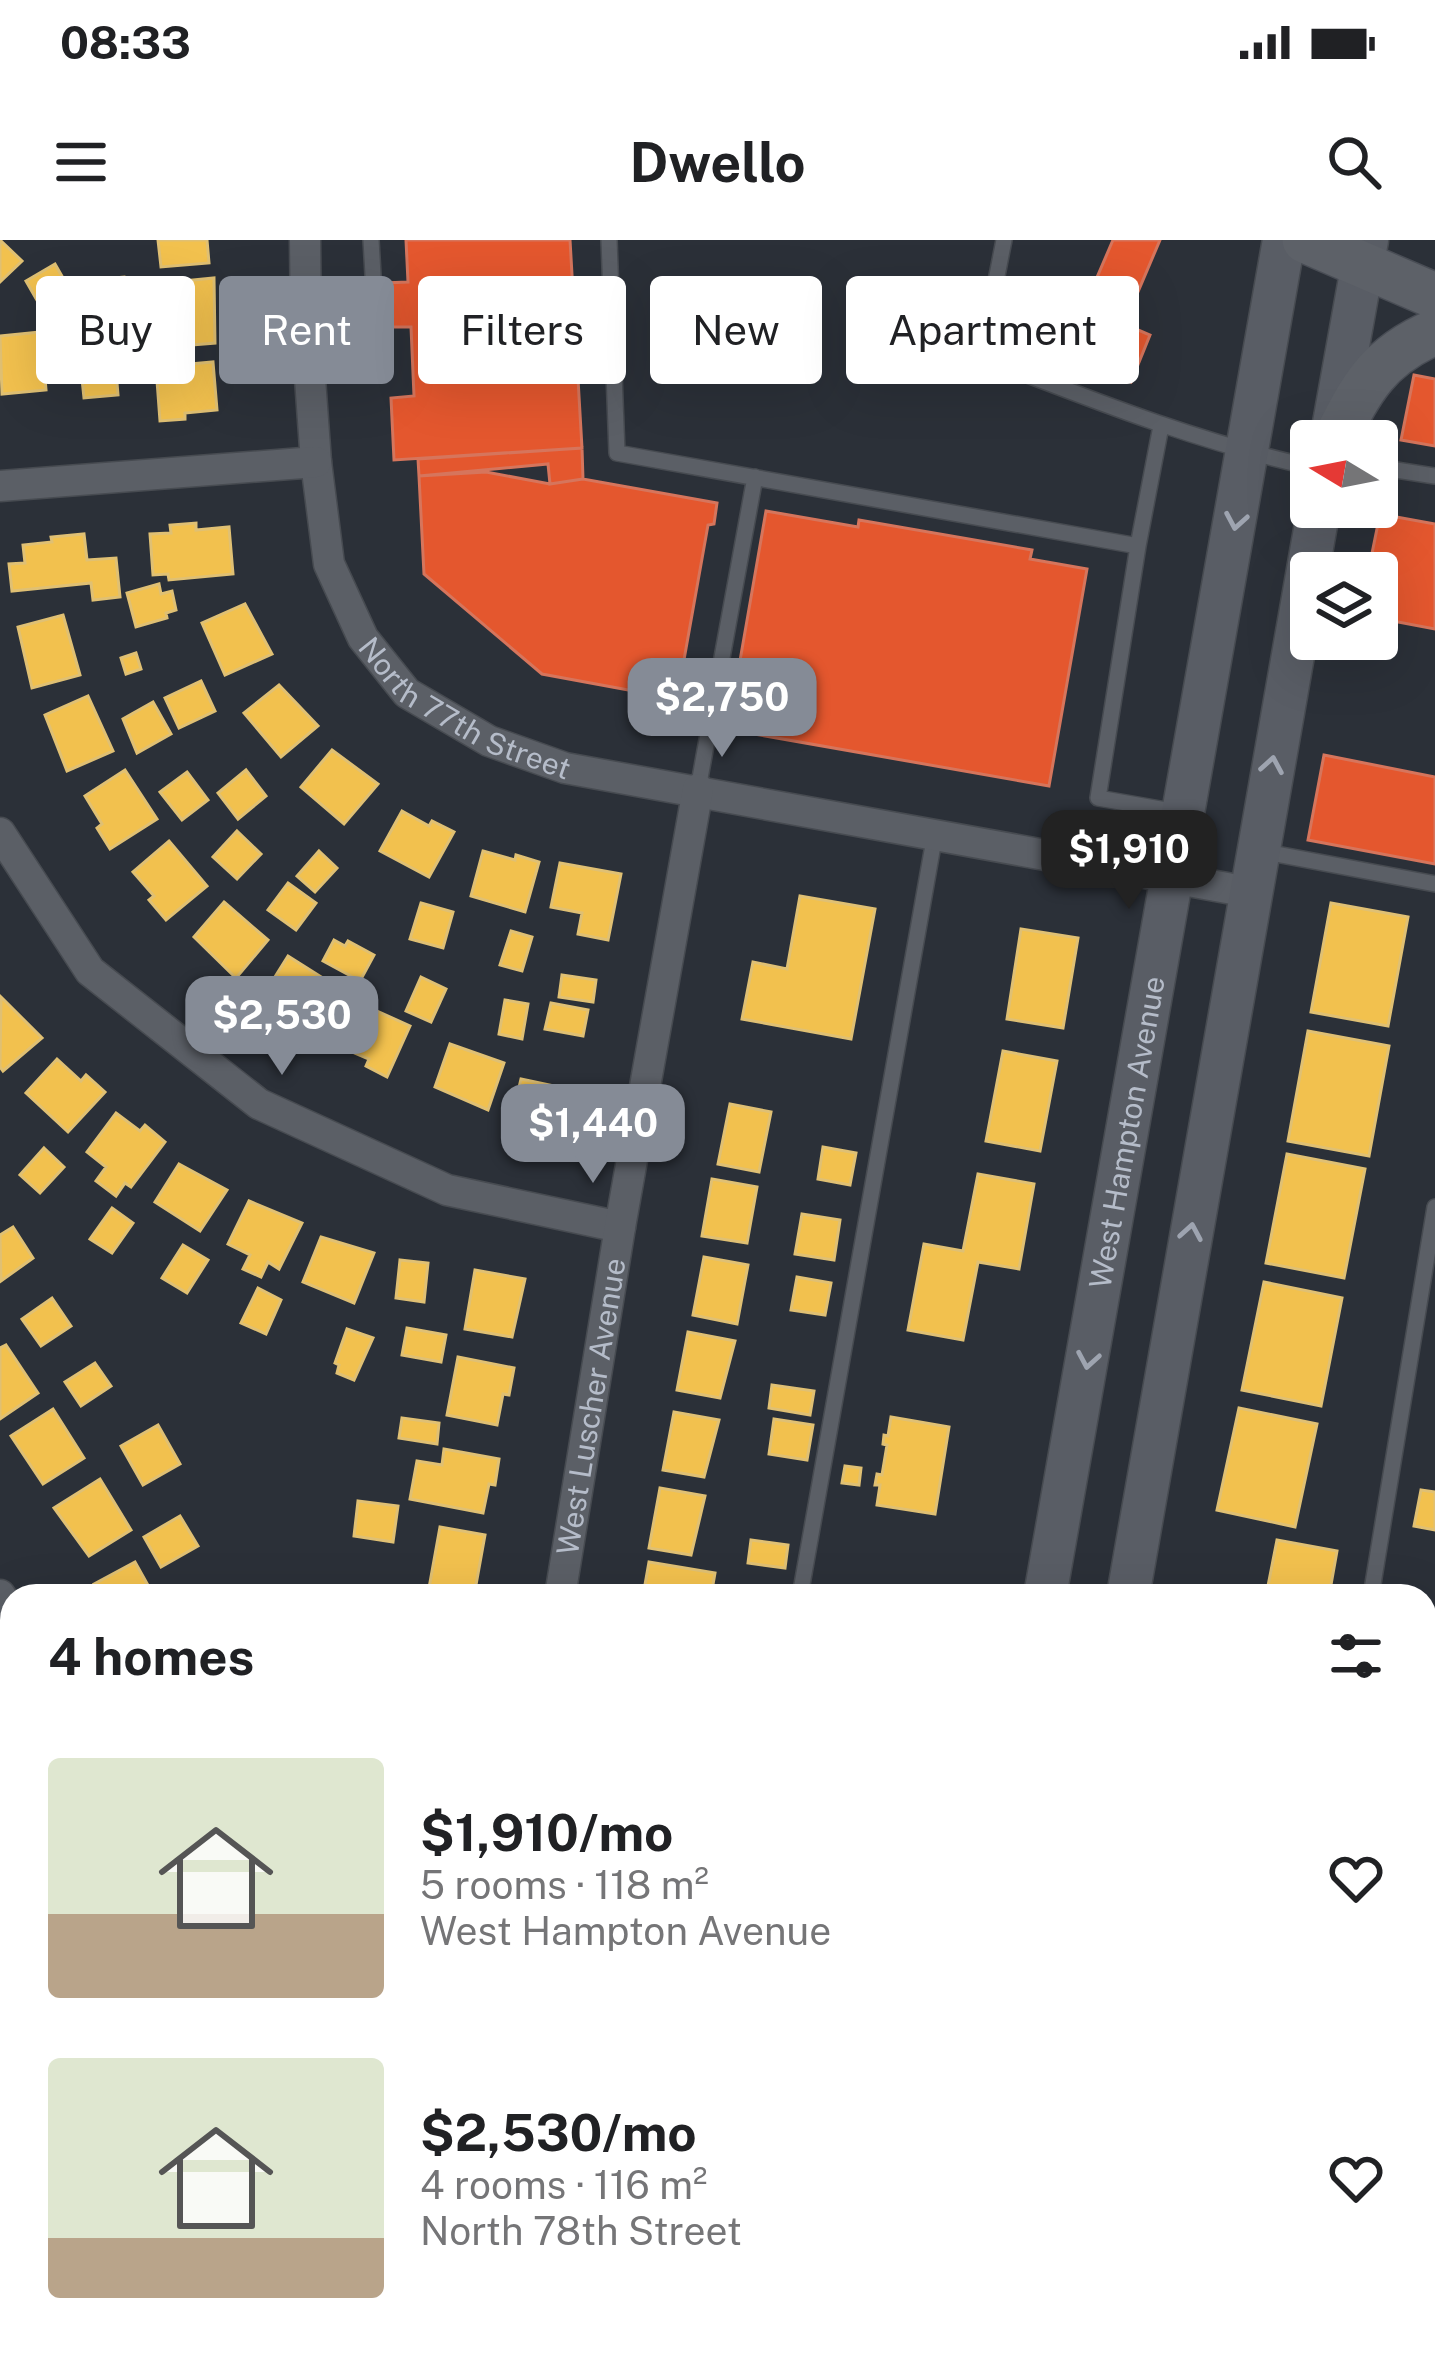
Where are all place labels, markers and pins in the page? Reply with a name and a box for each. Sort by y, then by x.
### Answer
pin: $2,750 [624,658,820,760]
pin: $1,910 [1031,810,1227,912]
pin: $2,530 [184,976,380,1078]
pin: $1,440 [495,1084,691,1186]

